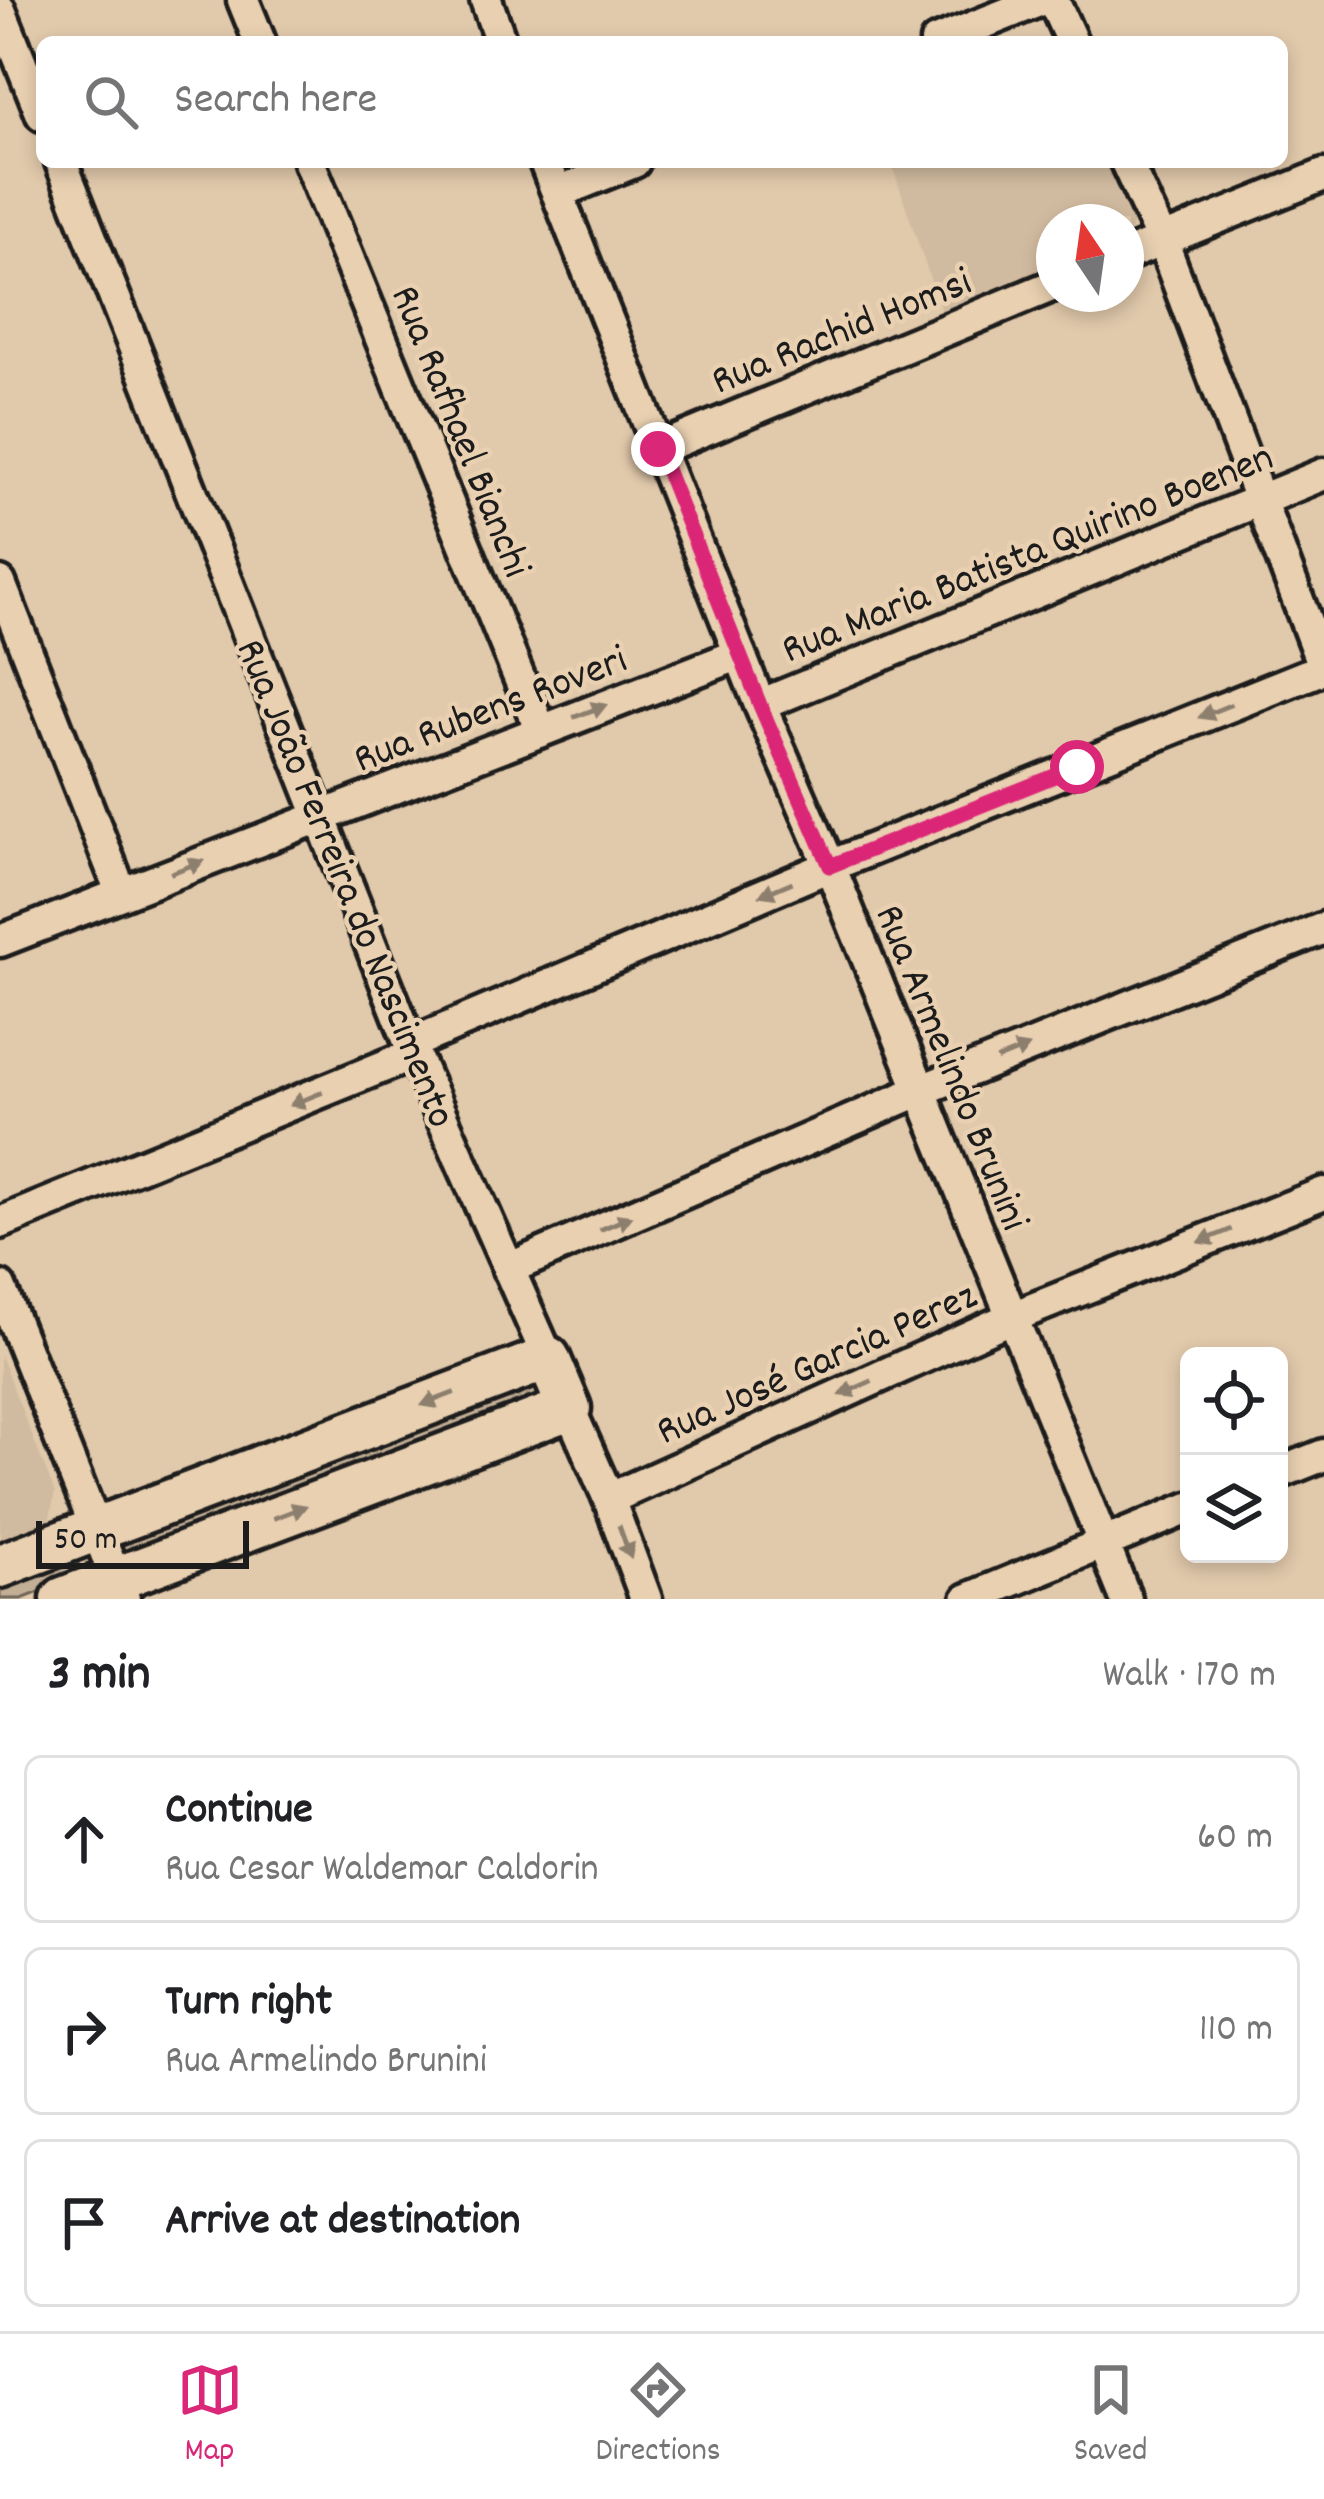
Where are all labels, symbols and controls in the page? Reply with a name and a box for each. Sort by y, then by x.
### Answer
search box [36,36,1288,168]
icon: search [78,69,144,135]
text: Search here [174,70,377,134]
north arrow [1036,204,1144,312]
street label: Rua Rachid Homsi [704,255,982,414]
street label: Rua Rafhael Bianchi [372,278,543,588]
route end [631,422,685,476]
street label: Rua Maria Batista Quirino Boenen [774,430,1284,683]
street label: Rua João Ferreira do Nascimento [217,631,468,1138]
street label: Rua Rubens Roveri [346,633,637,792]
one-way arrow [572,700,608,719]
one-way arrow [1197,702,1233,721]
route start [1050,740,1104,794]
one-way arrow [169,856,205,875]
one-way arrow [758,880,794,899]
street label: Rua Armelindo Brunini [856,897,1041,1241]
one-way arrow [995,1043,1031,1062]
one-way arrow [287,1090,323,1109]
one-way arrow [598,1212,633,1232]
one-way arrow [1197,1227,1233,1246]
street label: Rua José Garcia Perez [648,1269,988,1464]
map controls [1180,1347,1288,1563]
button: locate [1180,1347,1288,1455]
one-way arrow [838,1378,873,1398]
one-way arrow [420,1391,456,1410]
button: layers [1180,1455,1288,1563]
one-way arrow [272,1501,308,1520]
scale bar [36,1515,249,1568]
text: 50 m [54,1518,118,1565]
one-way arrow [617,1524,635,1560]
text: 3 min [48,1641,150,1713]
text: Walk · 170 m [1103,1650,1276,1705]
text: Continue [165,1780,313,1844]
icon: ahead [51,1806,117,1872]
text: 60 m [1197,1812,1273,1867]
text: Rua Cesar Waldemar Caldorin [165,1844,599,1899]
text: Turn right [165,1972,332,2036]
icon: right [51,1998,117,2064]
text: 110 m [1199,2004,1273,2059]
text: Rua Armelindo Brunini [165,2036,487,2091]
icon: arrive [51,2190,117,2256]
text: Arrive at destination [165,2191,520,2255]
tab: Map [177,2357,243,2476]
tab: Directions [596,2357,721,2476]
tab: Saved [1074,2357,1147,2476]

